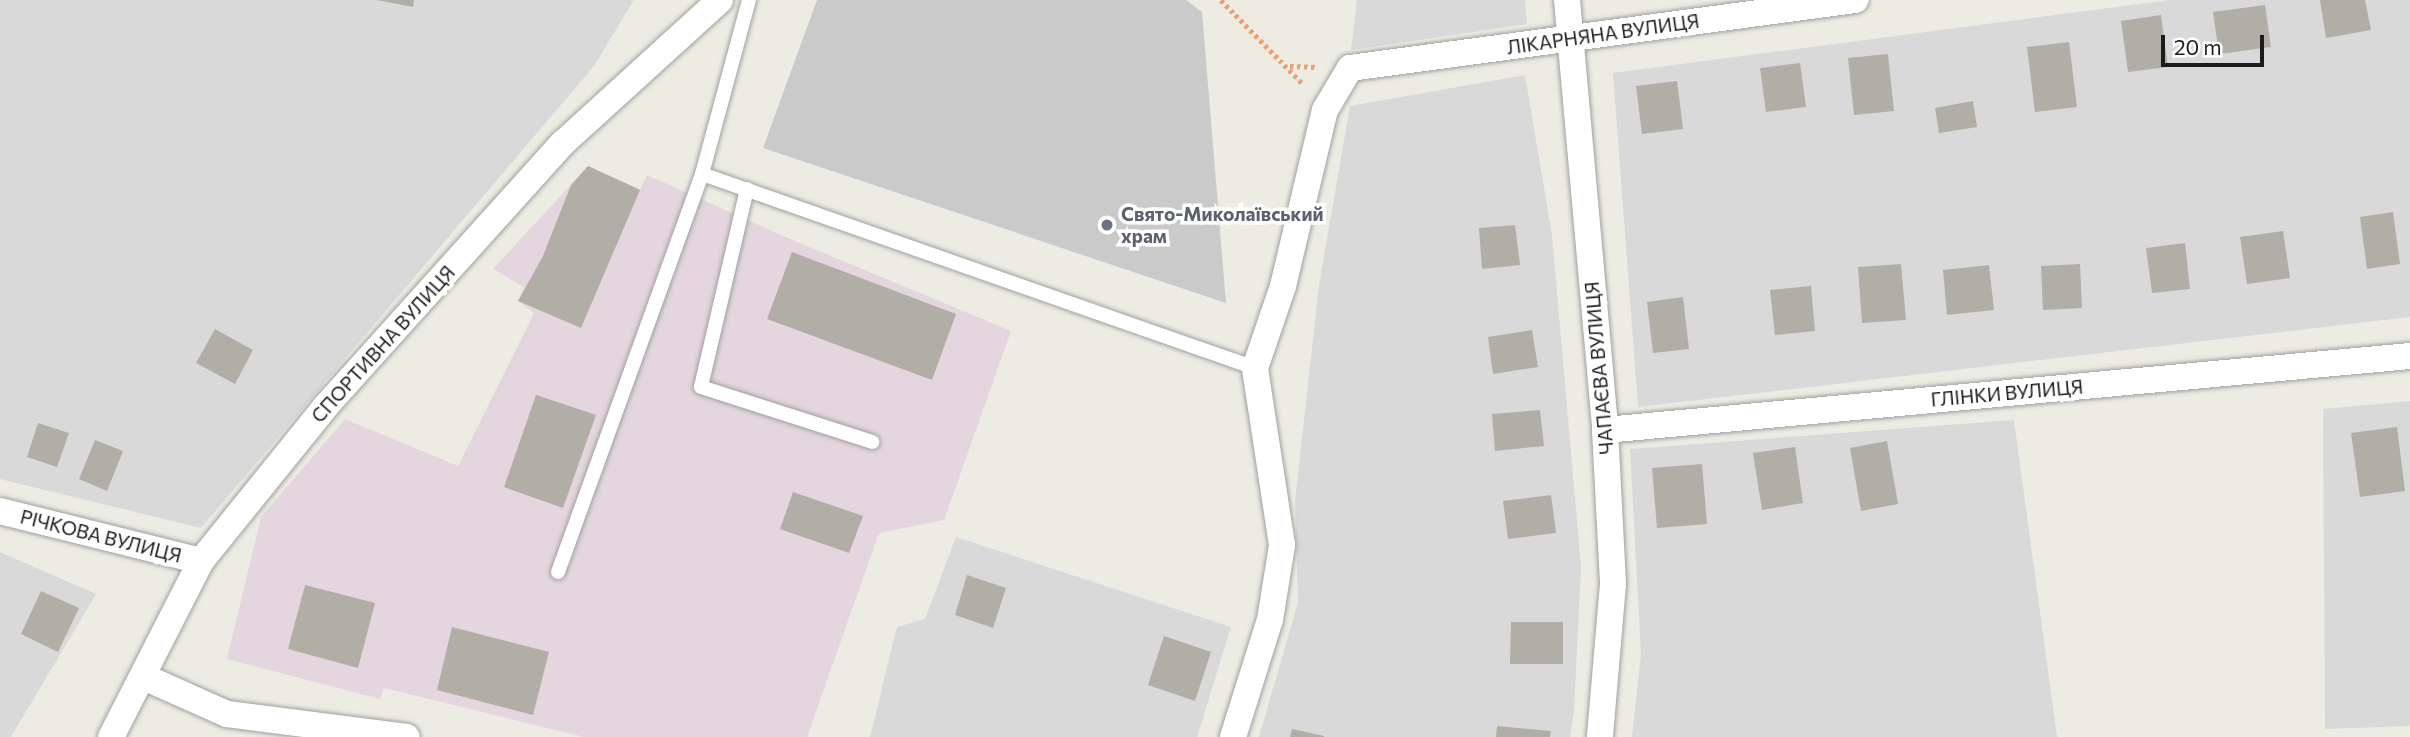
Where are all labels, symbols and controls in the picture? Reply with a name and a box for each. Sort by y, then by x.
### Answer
street label: ЛІКАРНЯНА ВУЛИЦЯ [1505,9,1701,59]
scale bar [2165,21,2268,65]
text: 20 m [2174,34,2222,59]
place label: Свято-Миколаївський храм [1121,203,1324,247]
marker: Свято-Миколаївський храм [1099,217,1115,233]
street label: СПОРТИВНА ВУЛИЦЯ [307,261,459,427]
street label: ЧАПАЄВА ВУЛИЦЯ [1580,281,1618,455]
street label: ГЛІНКИ ВУЛИЦЯ [1930,375,2084,411]
street label: РІЧКОВА ВУЛИЦЯ [18,505,184,567]

